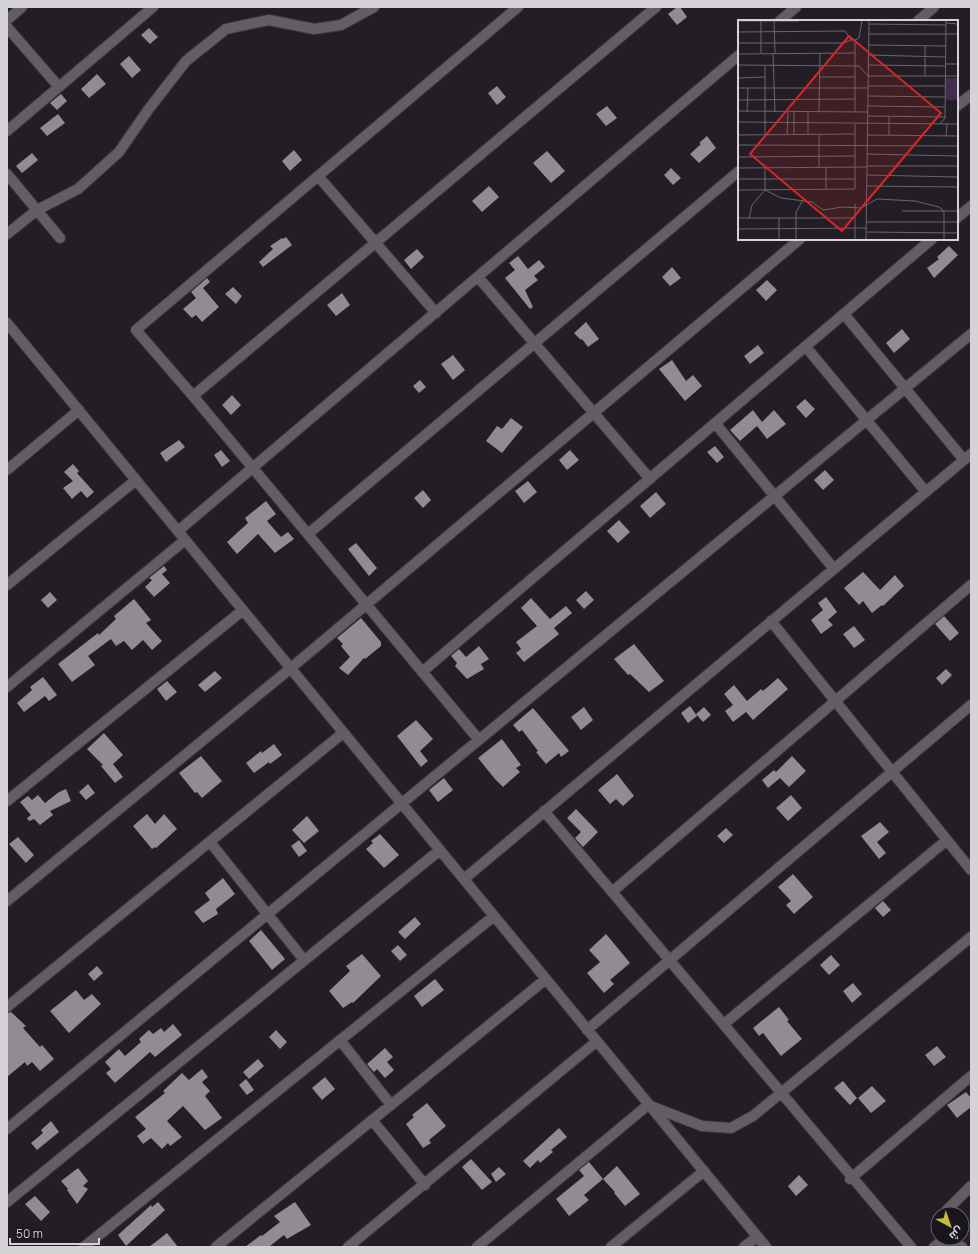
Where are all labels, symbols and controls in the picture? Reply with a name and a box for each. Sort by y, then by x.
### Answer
inset map [738,20,958,240]
north arrow [930,1206,970,1246]
scale bar [10,1220,99,1246]
text: ش [947,1224,967,1244]
text: 50 m [16,1225,43,1242]

